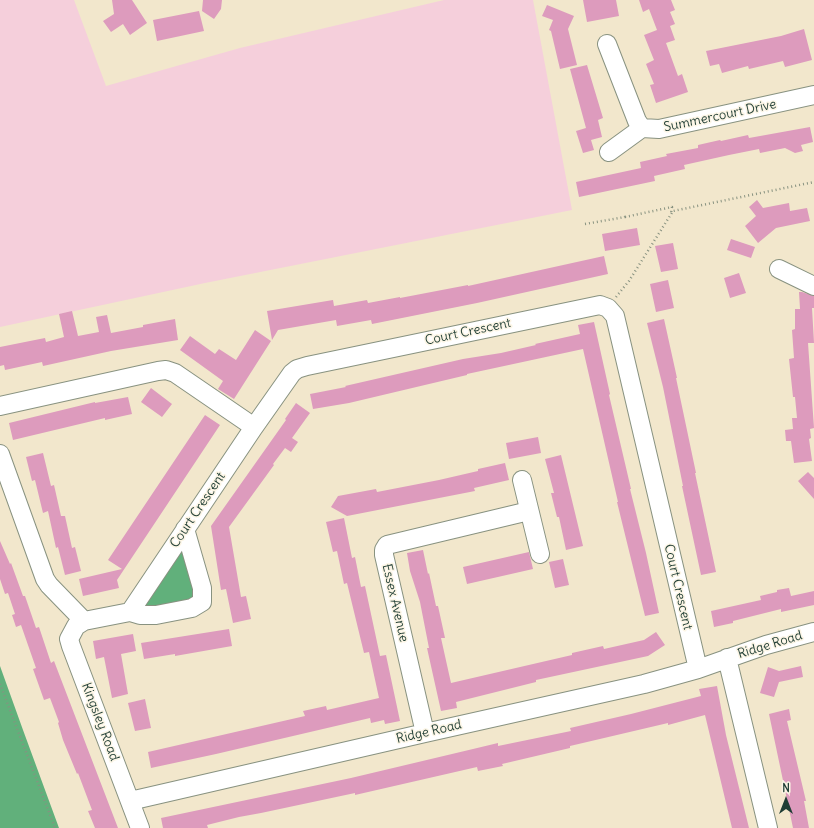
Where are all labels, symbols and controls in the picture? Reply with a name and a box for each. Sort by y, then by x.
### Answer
street label: Summercourt Drive [662,96,778,136]
street label: Court Crescent [424,315,512,349]
street label: Court Crescent [167,469,229,551]
street label: Court Crescent [661,543,695,631]
street label: Essex Avenue [378,562,412,644]
street label: Ridge Road [736,628,804,662]
street label: Kingsley Road [78,681,122,763]
street label: Ridge Road [395,717,463,747]
north arrow [766,780,806,820]
text: N [782,781,790,795]

